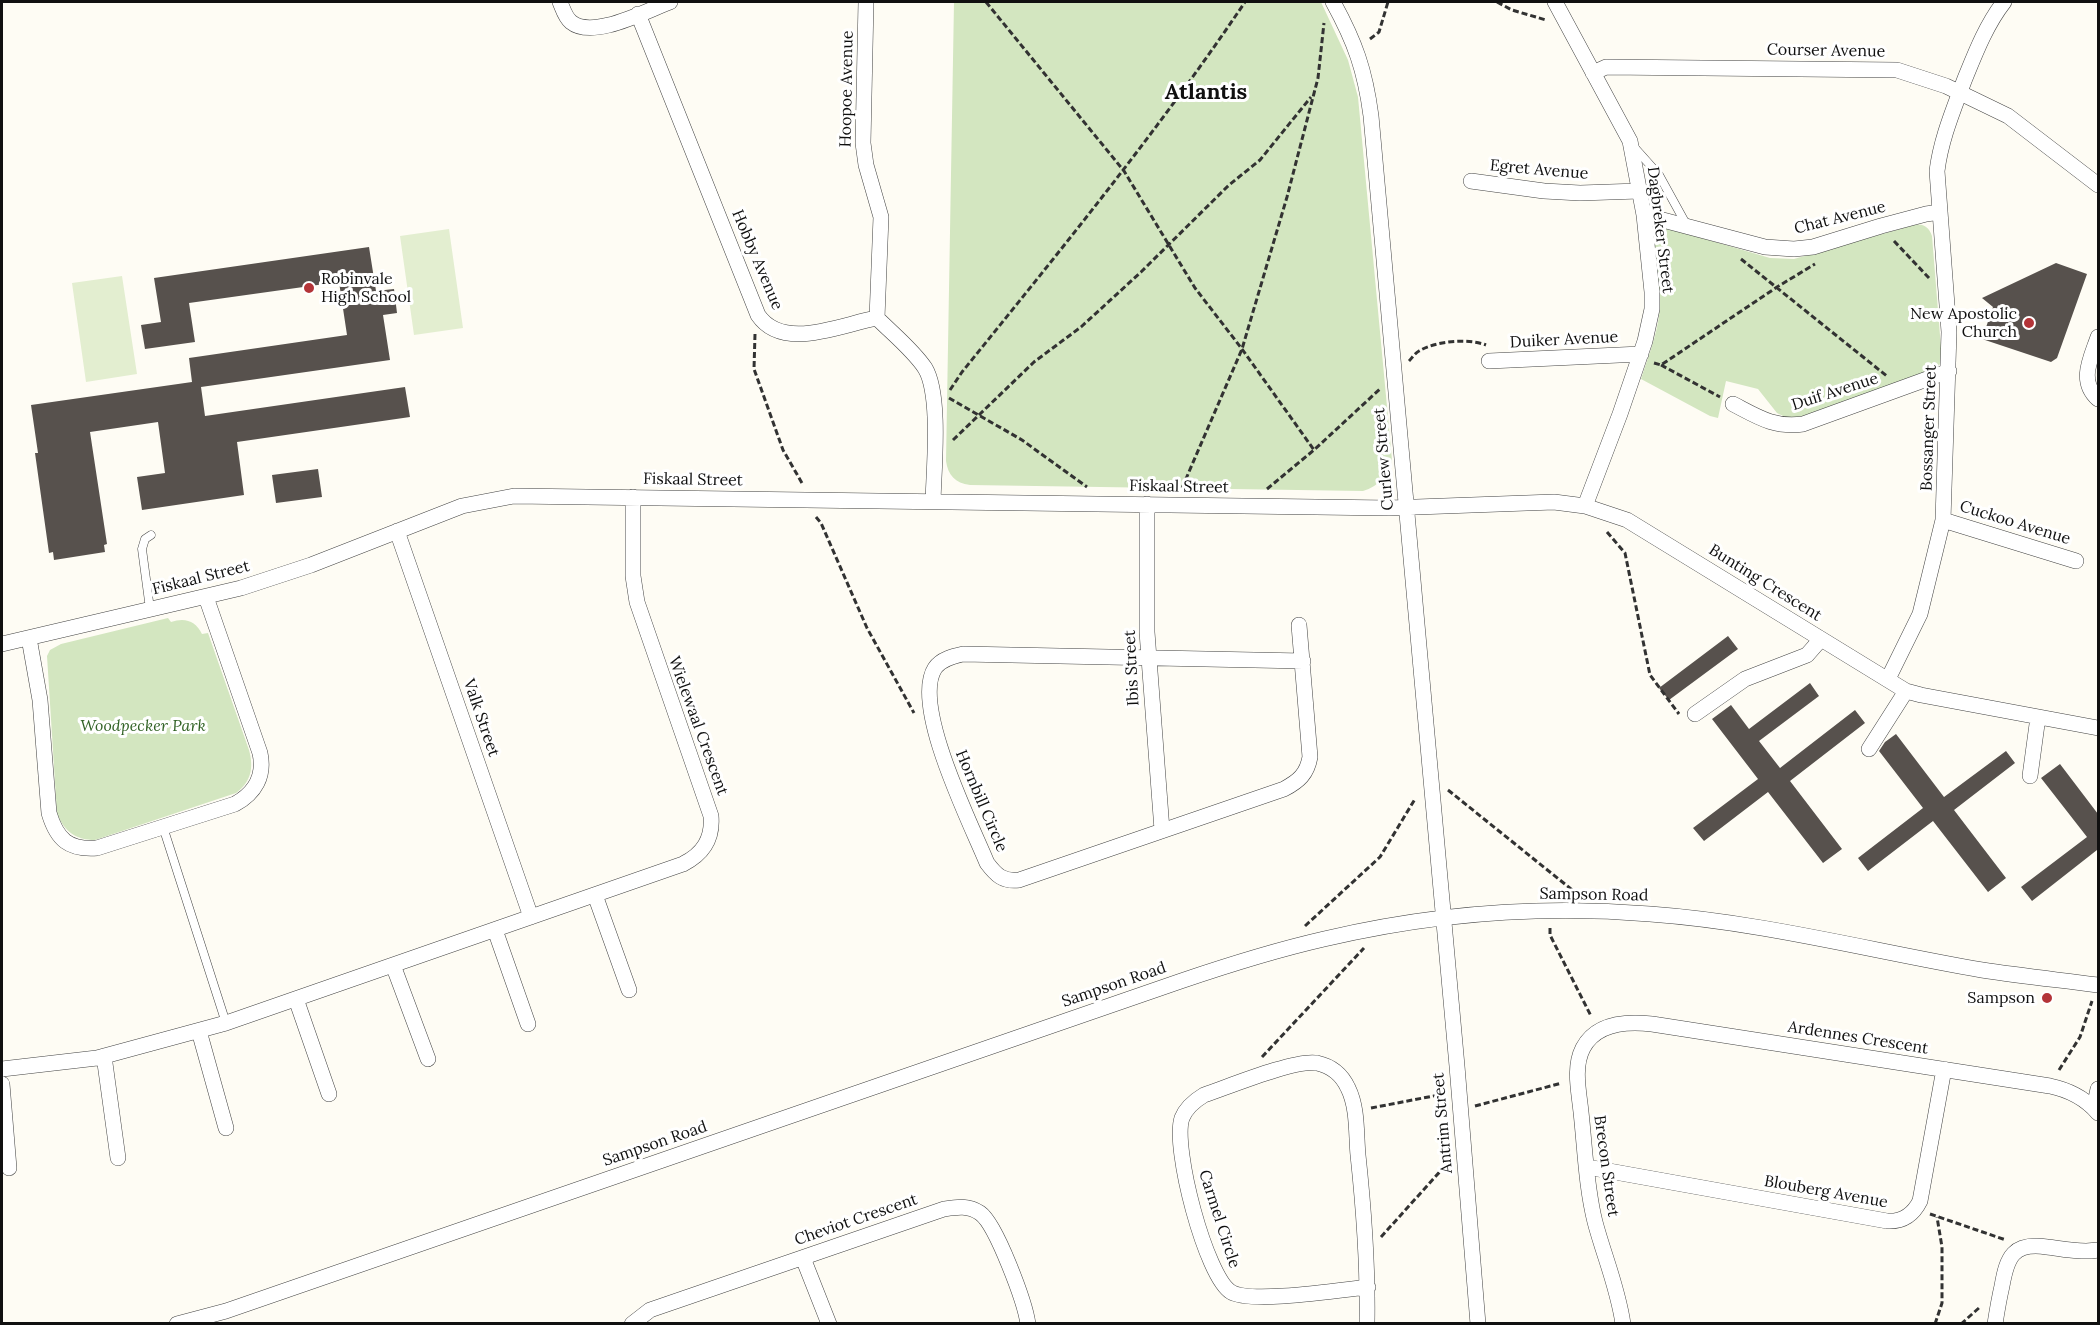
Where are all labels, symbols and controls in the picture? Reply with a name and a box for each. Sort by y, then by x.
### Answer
street label: Hoopoe Avenue [836,30,858,148]
street label: Courser Avenue [1767,40,1885,62]
district label: Atlantis [1165,80,1247,106]
street label: Egret Avenue [1489,156,1589,184]
street label: Dagbreker Street [1643,165,1677,295]
street label: Chat Avenue [1792,197,1888,239]
street label: Hobby Avenue [727,207,787,313]
place label: Robinvale High School [321,269,411,307]
marker: Robinvale High School [302,281,316,295]
place label: New Apostolic Church [1910,304,2017,342]
marker: New Apostolic Church [2022,316,2036,330]
street label: Duiker Avenue [1509,328,1619,352]
street label: Bossanger Street [1917,365,1941,491]
street label: Duif Avenue [1789,369,1881,415]
street label: Curlew Street [1370,407,1398,511]
street label: Fiskaal Street [643,470,743,490]
street label: Fiskaal Street [1129,477,1229,497]
street label: Cuckoo Avenue [1957,497,2073,549]
street label: Bunting Crescent [1705,541,1825,625]
street label: Fiskaal Street [150,557,252,599]
street label: Ibis Street [1120,629,1144,707]
street label: Wielewaal Crescent [664,654,732,798]
street label: Valk Street [459,677,503,759]
park label: Woodpecker Park [80,716,206,736]
street label: Hornbill Circle [951,747,1011,855]
street label: Sampson Road [1539,884,1649,906]
street label: Sampson Road [1059,958,1169,1012]
place label: Sampson [1967,988,2035,1008]
marker: Sampson [2040,991,2054,1005]
street label: Ardennes Crescent [1787,1017,1929,1059]
street label: Antrim Street [1429,1072,1457,1174]
street label: Brecon Street [1589,1114,1623,1218]
street label: Sampson Road [600,1117,710,1171]
street label: Carmel Circle [1194,1168,1244,1270]
street label: Blouberg Avenue [1763,1172,1889,1212]
street label: Cheviot Crescent [792,1190,920,1250]

